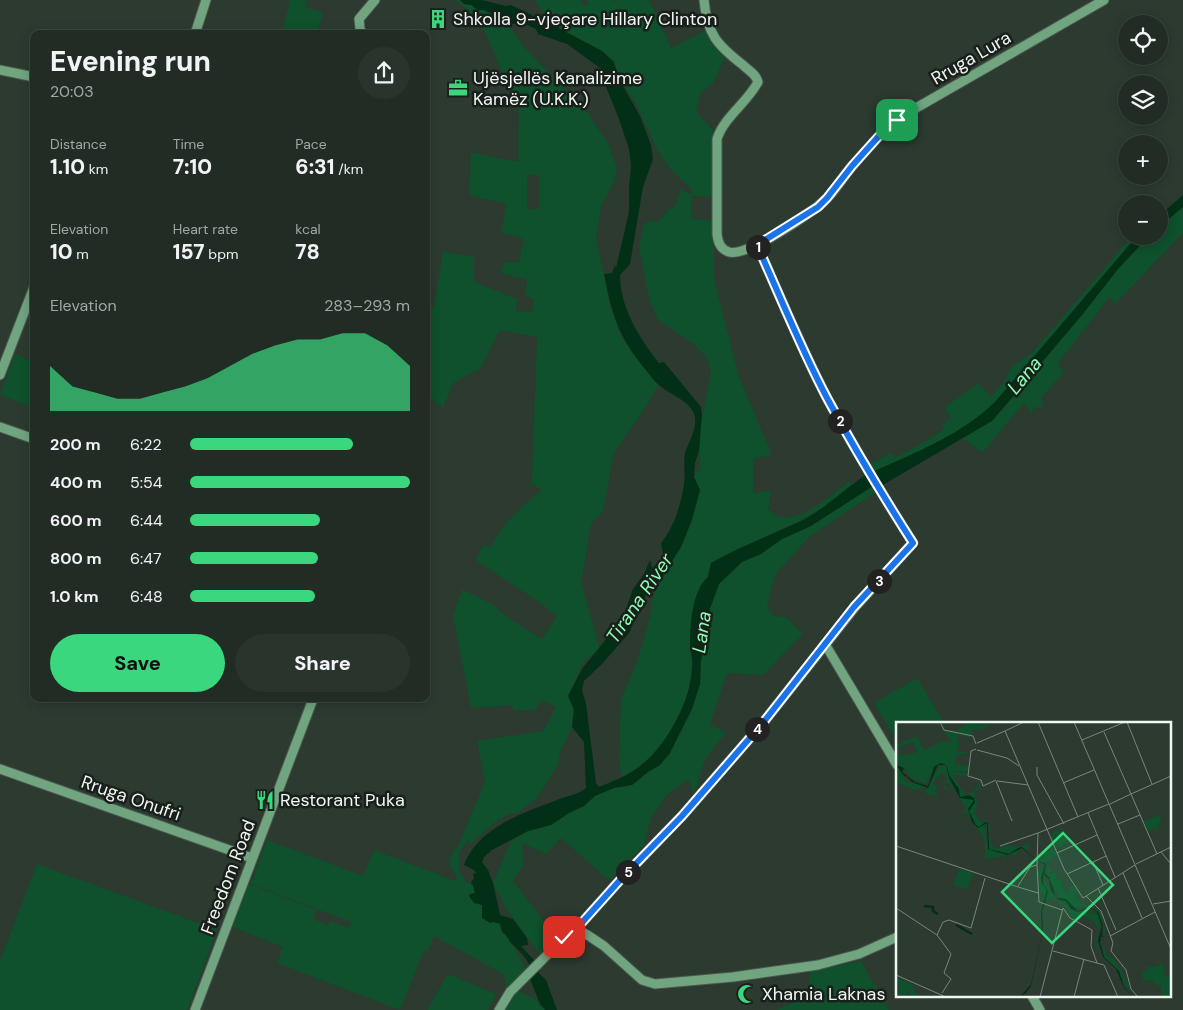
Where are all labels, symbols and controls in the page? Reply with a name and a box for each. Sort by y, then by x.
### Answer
place label: Shkolla 9-vjeçare Hillary Clinton [453,7,717,31]
building icon: Shkolla 9-vjeçare Hillary Clinton [427,8,449,30]
map controls [1118,15,1168,245]
button: locate [1118,15,1168,65]
street label: Rruga Lura [927,25,1015,91]
text: Evening run [50,43,211,80]
button: share [358,47,410,99]
place label: Ujësjellës Kanalizime Kamëz (U.K.K.) [473,66,642,111]
button: layers [1118,75,1168,125]
office icon: Ujësjellës Kanalizime Kamëz (U.K.K.) [447,77,469,99]
text: 20:03 [50,81,94,102]
pin [876,99,918,141]
icon: arrive [883,106,911,134]
text: Distance [50,135,107,153]
text: Time [173,135,204,153]
text: Pace [295,135,327,153]
button: + [1118,135,1168,185]
text: 1.10 [50,153,85,181]
text: 7:10 [173,153,212,181]
text: 6:31 [295,153,334,181]
text: km [85,160,108,178]
text: /km [334,160,363,178]
button: − [1118,195,1168,245]
text: Elevation [50,220,108,238]
text: Heart rate [173,220,238,238]
text: kcal [295,220,321,238]
pin: 1 [746,234,770,260]
text: 10 [50,238,73,266]
text: 157 [173,238,205,266]
text: 78 [295,238,320,266]
text: 1 [756,238,761,256]
text: m [73,245,89,263]
text: bpm [205,245,238,263]
text: Elevation [50,295,117,316]
text: 283–293 m [324,295,410,316]
water label: Lana [1001,351,1047,399]
pin: 2 [828,408,852,434]
text: 2 [836,412,845,430]
text: 200 m [50,434,101,455]
text: 6:22 [130,434,162,455]
text: 400 m [50,472,102,493]
text: 5:54 [130,472,162,493]
text: 600 m [50,510,102,531]
text: 6:44 [130,510,163,531]
text: 800 m [50,548,101,569]
text: 6:47 [130,548,162,569]
water label: Tirana River [600,548,679,648]
pin: 3 [866,568,892,594]
text: 3 [875,572,884,590]
text: 1.0 km [50,586,99,607]
text: 6:48 [130,586,163,607]
water label: Lana [686,610,717,655]
button: Save [50,634,225,692]
button: Share [235,634,410,692]
pin: 4 [744,716,770,742]
text: 4 [753,720,762,738]
inset map [896,722,1170,998]
street label: Rruga Onufri [78,770,184,826]
place label: Restorant Puka [280,788,405,812]
restaurant icon: Restorant Puka [254,789,276,811]
street label: Freedom Road [195,816,261,938]
pin: 5 [616,860,640,884]
text: 5 [624,863,633,881]
pin [543,916,585,958]
icon: check [550,923,578,951]
place label: Xhamia Laknas [762,982,885,1006]
mosque icon: Xhamia Laknas [736,983,758,1005]

